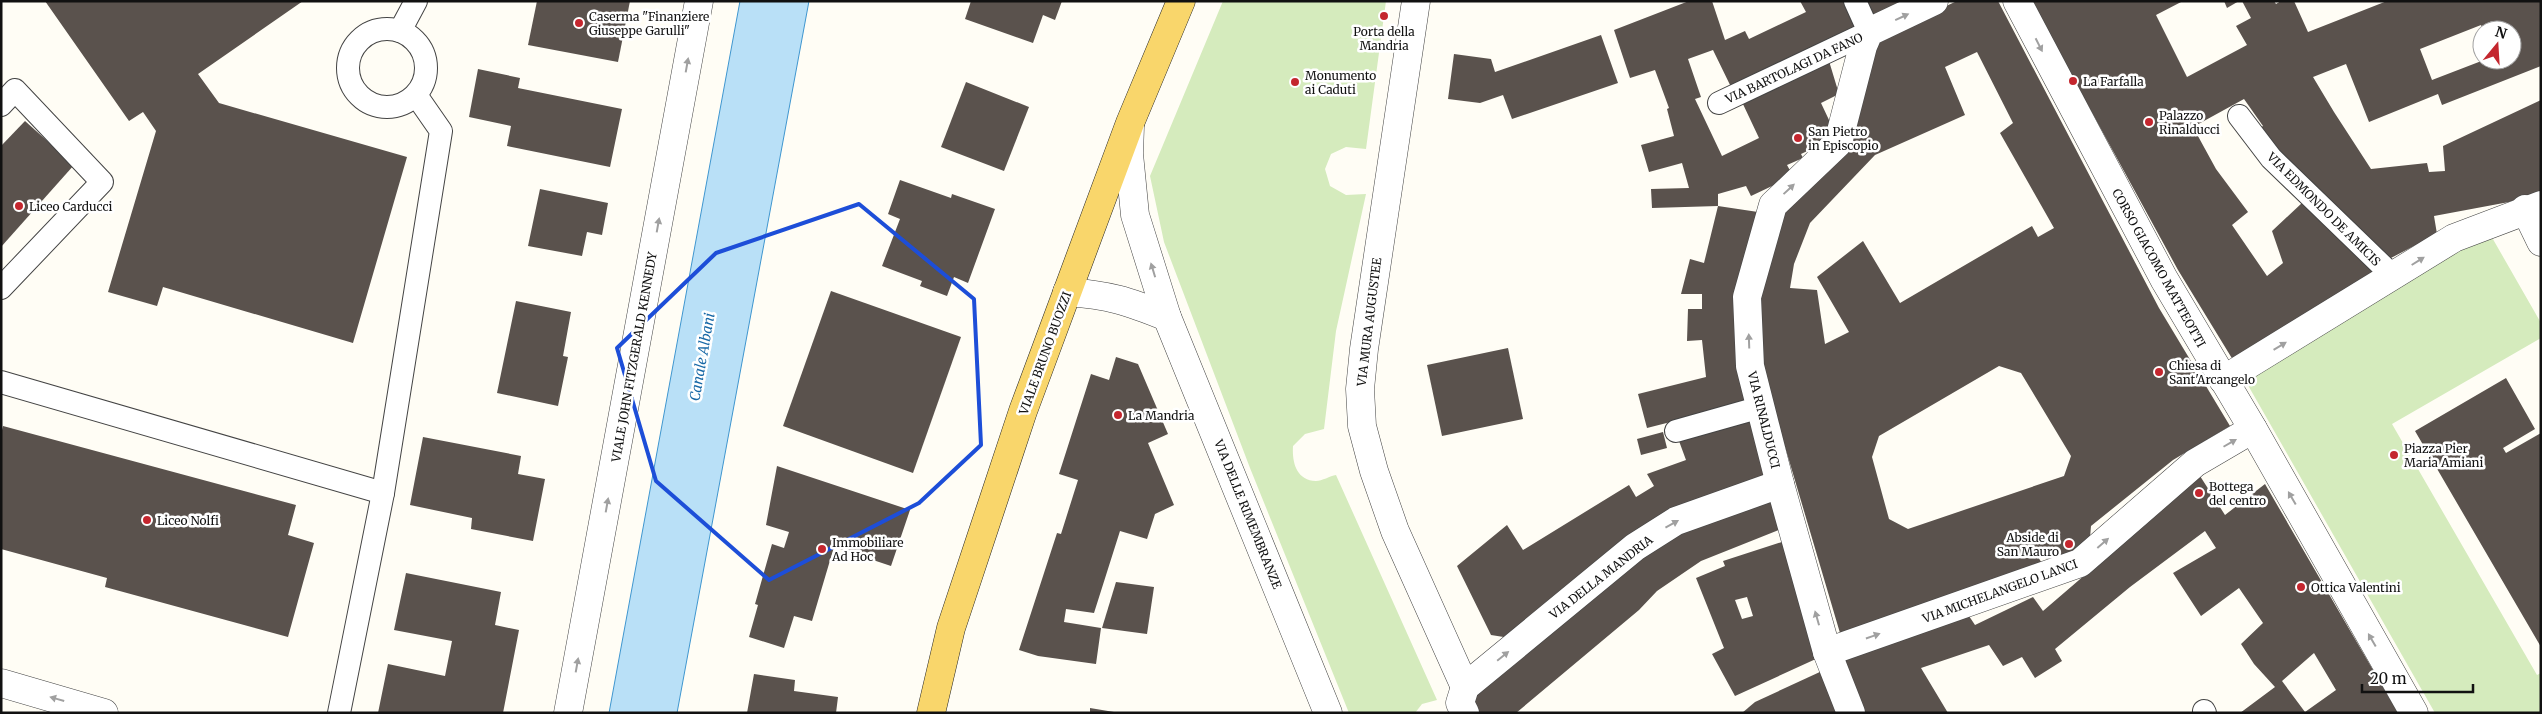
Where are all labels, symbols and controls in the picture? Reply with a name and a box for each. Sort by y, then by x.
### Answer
place label: Caserma "Finanziere Giuseppe Garulli" [589,9,709,38]
marker: Porta della Mandria [1378,10,1390,22]
one-way arrow [1894,12,1909,21]
marker: Caserma "Finanziere Giuseppe Garulli" [573,17,585,29]
north arrow [2472,20,2522,70]
text: N [2493,22,2509,43]
place label: Porta della Mandria [1353,24,1415,53]
street label: VIA BARTOLAGI DA FANO [1722,29,1865,107]
one-way arrow [2035,37,2043,52]
one-way arrow [684,56,692,72]
place label: Monumento ai Caduti [1305,68,1376,97]
place label: La Farfalla [2083,74,2144,89]
marker: La Farfalla [2067,75,2079,87]
marker: Monumento ai Caduti [1289,76,1301,88]
place label: Palazzo Rinalducci [2159,108,2220,137]
marker: Palazzo Rinalducci [2143,116,2155,128]
place label: San Pietro in Episcopio [1808,124,1878,153]
marker: San Pietro in Episcopio [1792,132,1804,144]
street label: VIA EDMONDO DE AMICIS [2263,148,2384,269]
one-way arrow [1782,183,1794,195]
street label: CORSO GIACOMO MATTEOTTI [2109,186,2209,350]
place label: Liceo Carducci [29,199,112,214]
marker: Liceo Carducci [13,200,25,212]
one-way arrow [655,216,663,232]
street label: VIALE JOHN FITZGERALD KENNEDY [608,251,660,464]
street label: VIA MURA AUGUSTEE [1354,256,1384,388]
one-way arrow [2411,256,2425,265]
one-way arrow [1148,263,1156,278]
street label: VIALE BRUNO BUOZZI [1015,289,1074,418]
water label: Canale Albani [685,311,719,403]
one-way arrow [1745,333,1753,349]
one-way arrow [2273,342,2286,351]
place label: Chiesa di Sant'Arcangelo [2169,358,2255,387]
marker: Chiesa di Sant'Arcangelo [2153,366,2165,378]
street label: VIA RINALDUCCI [1744,369,1783,470]
place label: La Mandria [1128,408,1195,423]
marker: La Mandria [1112,409,1124,421]
street label: VIA DELLE RIMEMBRANZE [1211,436,1285,591]
one-way arrow [2224,438,2237,447]
place label: Piazza Pier Maria Amiani [2404,441,2484,470]
marker: Piazza Pier Maria Amiani [2388,449,2400,461]
place label: Bottega del centro [2209,479,2266,508]
marker: Bottega del centro [2193,487,2205,499]
one-way arrow [2288,492,2297,505]
one-way arrow [603,497,611,513]
place label: Liceo Nolfi [157,513,219,528]
marker: Liceo Nolfi [141,514,153,526]
one-way arrow [1665,520,1680,528]
place label: Abside di San Mauro [1997,530,2059,559]
street label: VIA DELLA MANDRIA [1546,532,1656,623]
place label: Immobiliare Ad Hoc [831,535,904,564]
one-way arrow [2097,537,2109,549]
marker: Abside di San Mauro [2063,538,2075,550]
marker: Immobiliare Ad Hoc [816,543,828,555]
street label: VIA MICHELANGELO LANCI [1920,556,2080,626]
place label: Ottica Valentini [2311,580,2401,595]
marker: Ottica Valentini [2295,581,2307,593]
one-way arrow [1813,610,1821,625]
one-way arrow [1866,632,1881,640]
one-way arrow [2368,633,2377,646]
one-way arrow [1496,650,1509,661]
one-way arrow [574,656,582,672]
scale bar [2362,662,2473,694]
text: 20 m [2370,669,2407,688]
one-way arrow [50,695,65,703]

